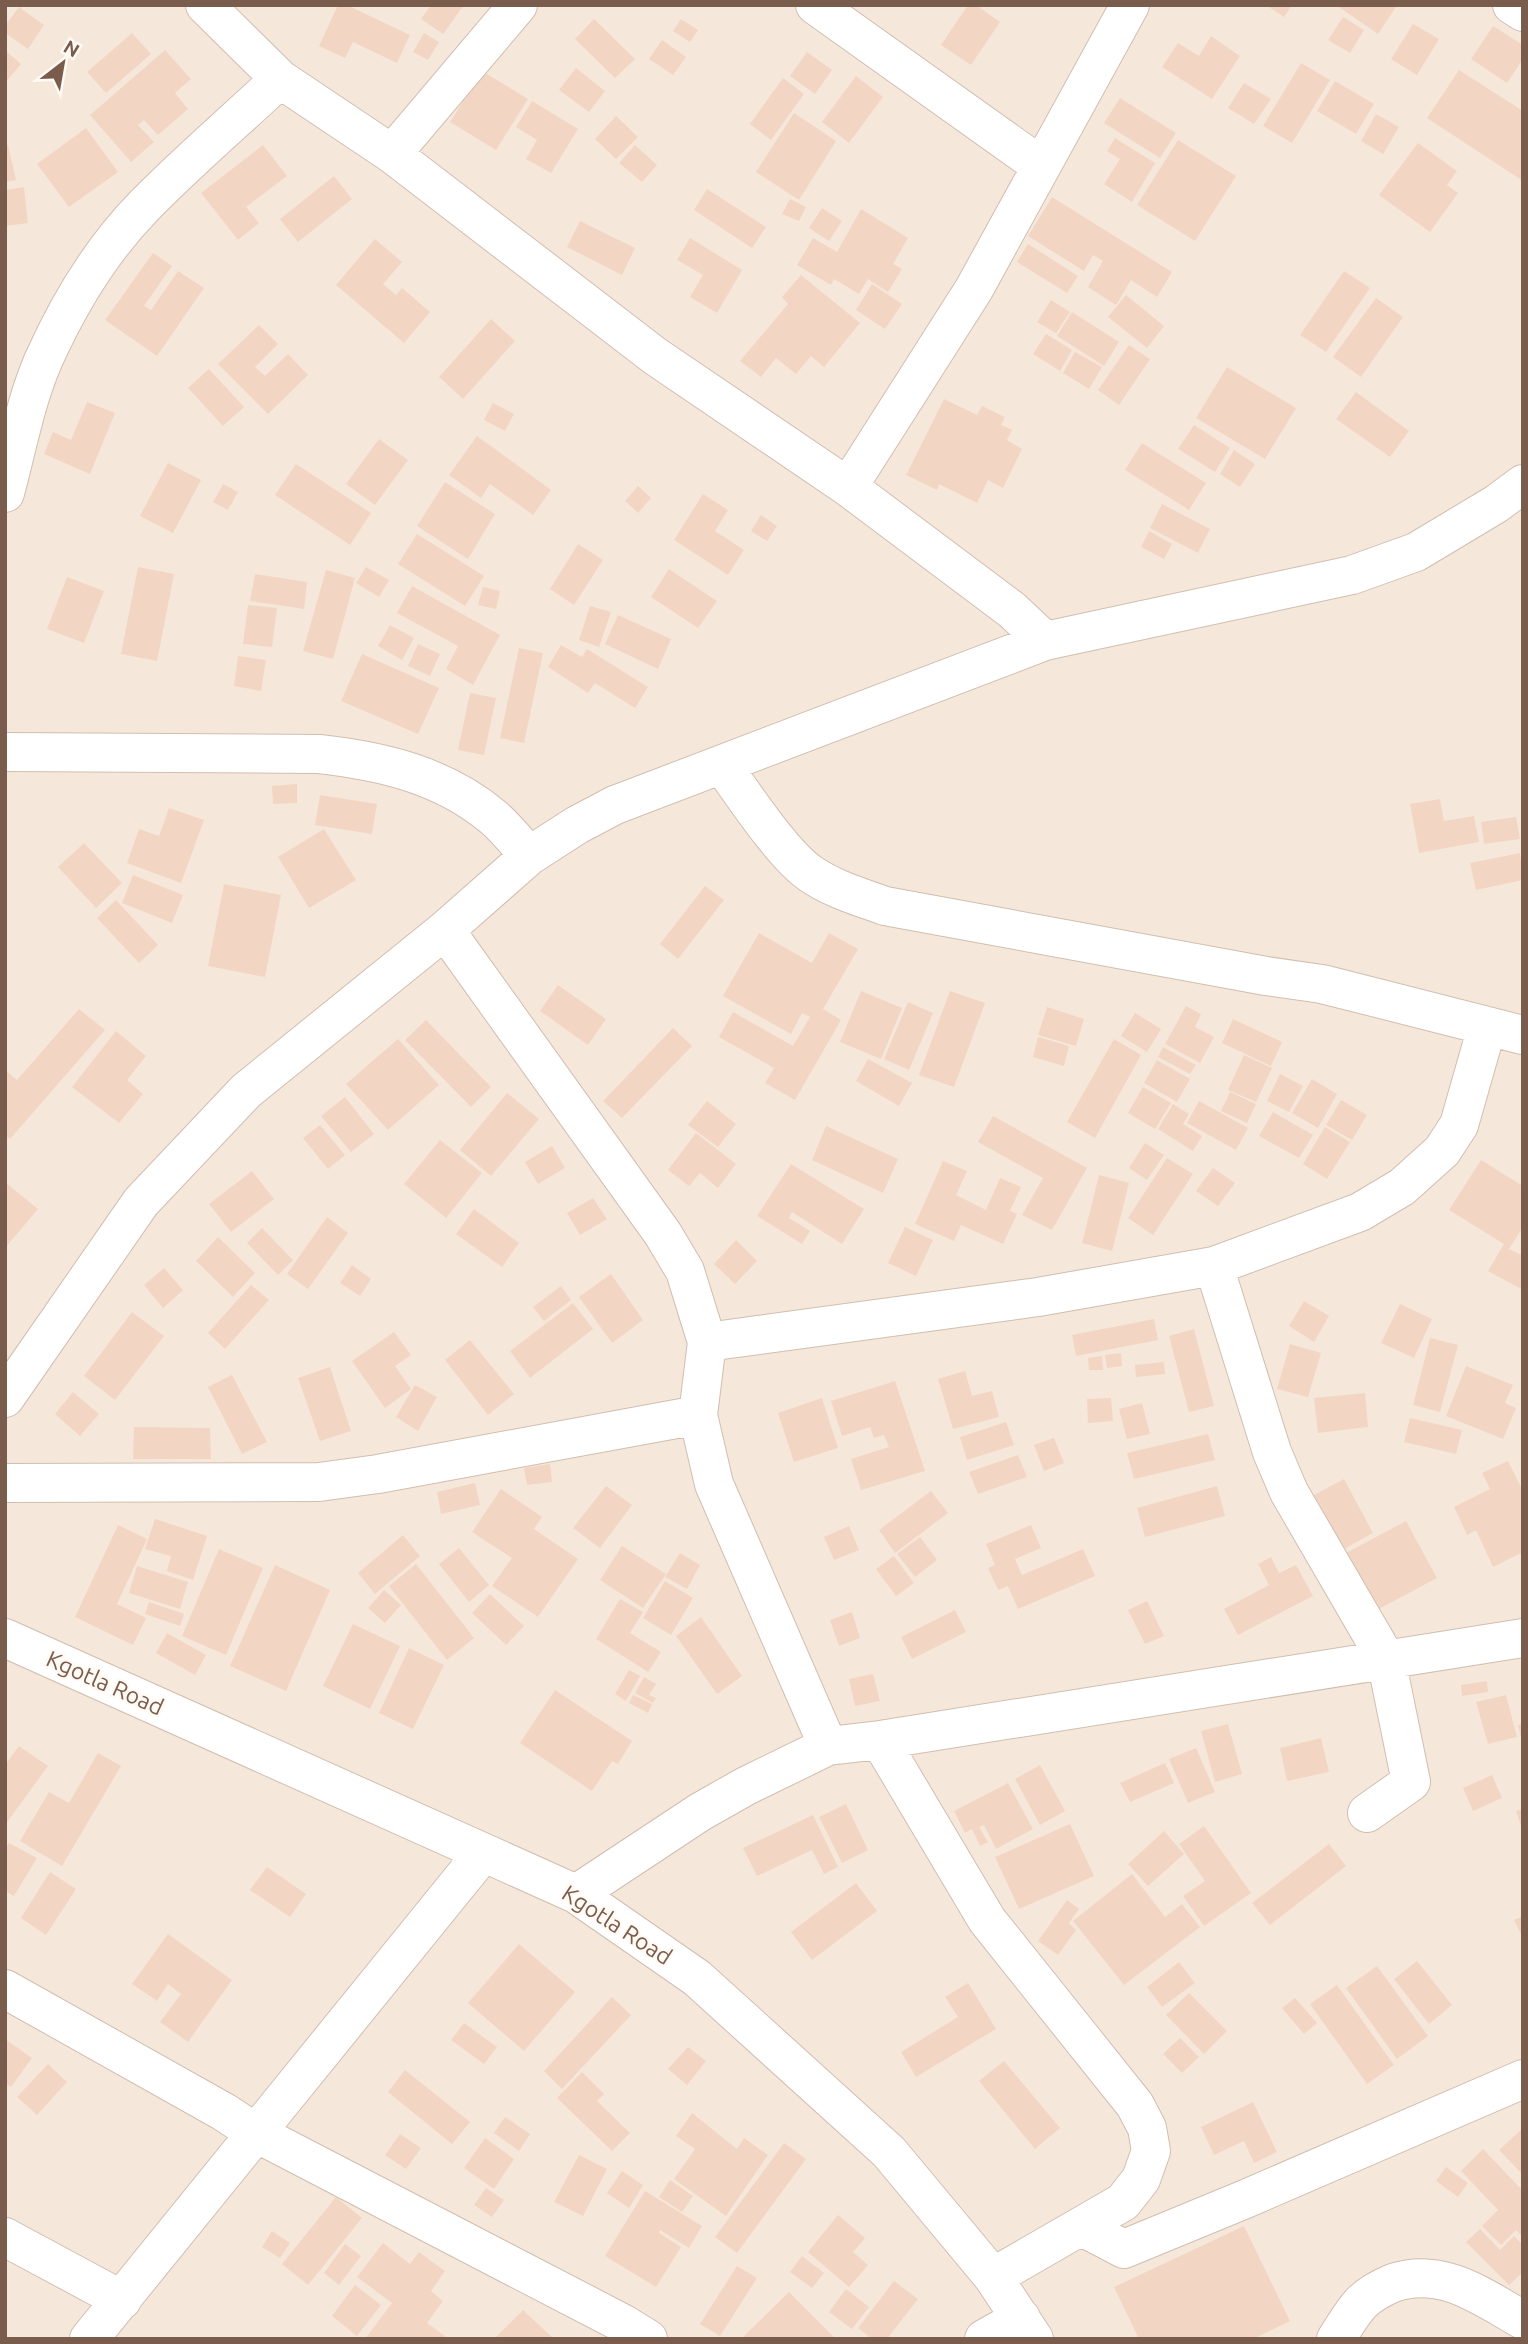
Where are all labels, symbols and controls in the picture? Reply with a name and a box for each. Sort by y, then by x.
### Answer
north arrow [28,28,98,98]
text: N [60,35,84,62]
street label: Kgotla Road [43,1646,168,1720]
street label: Kgotla Road [558,1880,677,1969]

